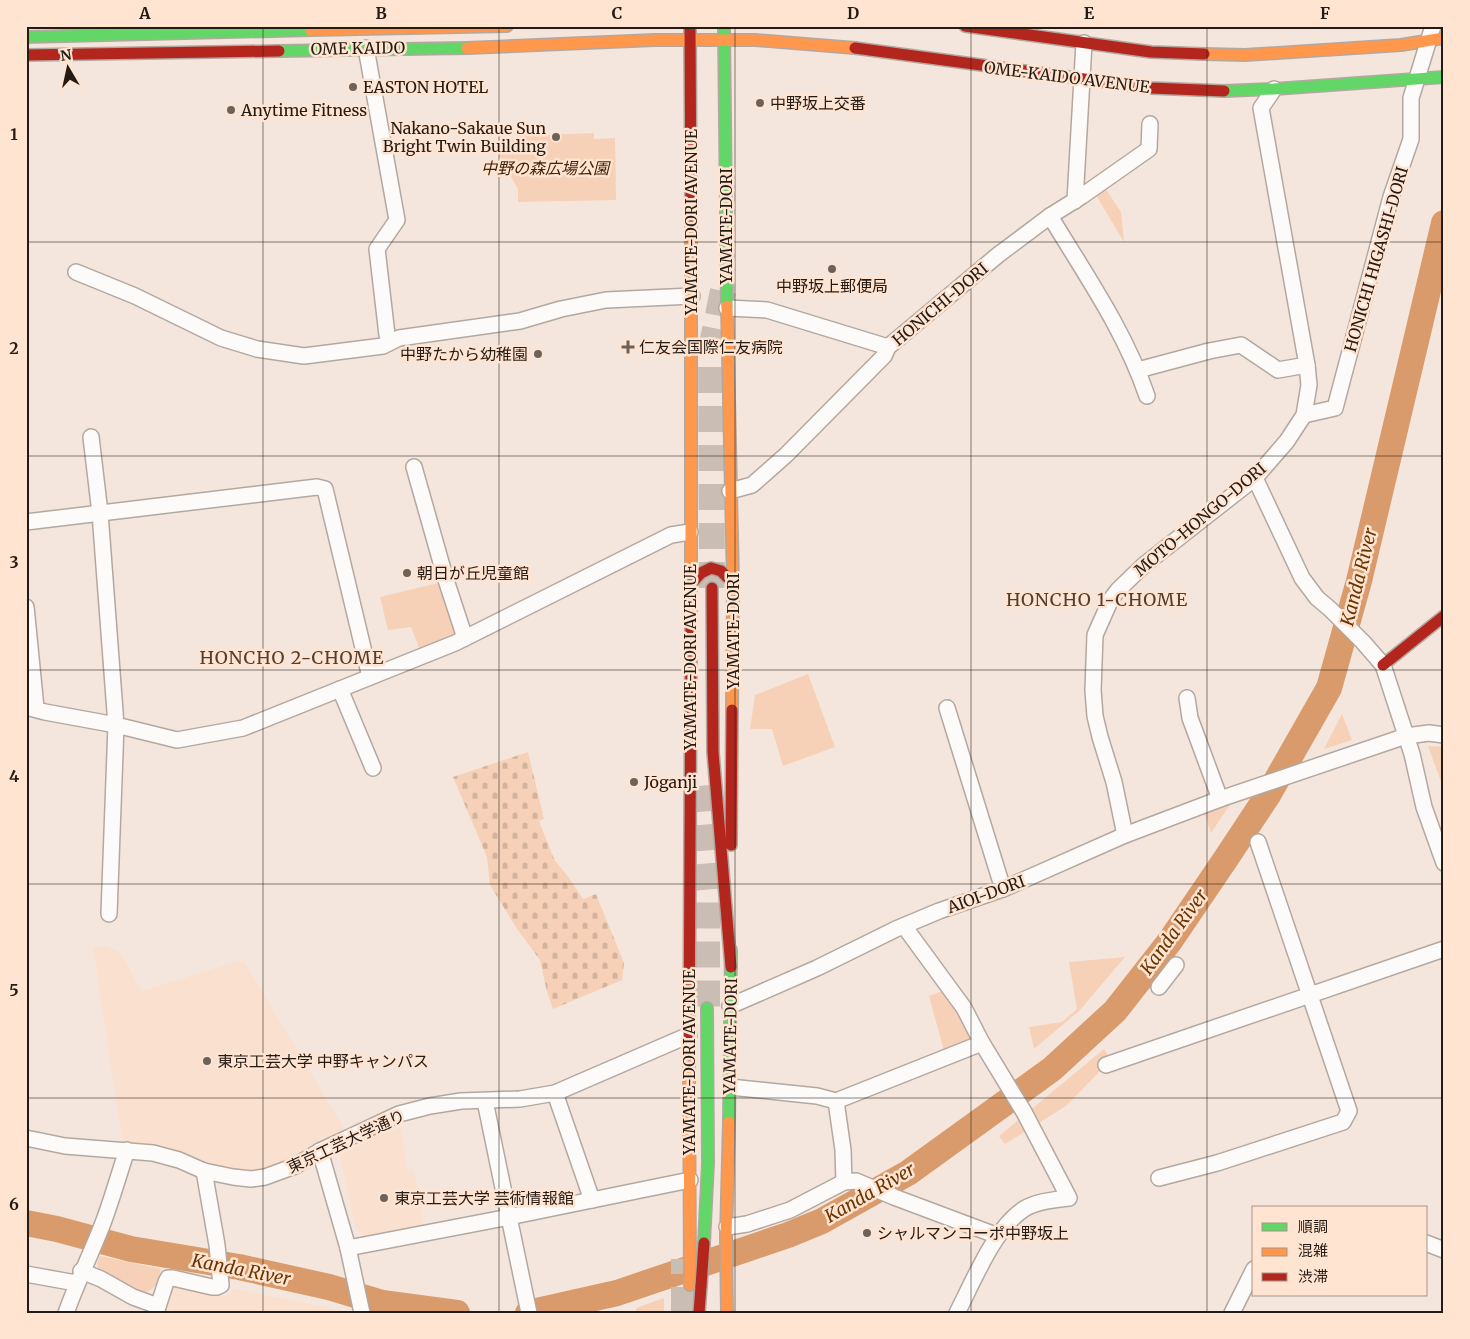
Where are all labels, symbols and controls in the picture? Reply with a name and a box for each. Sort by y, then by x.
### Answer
text: A [138,3,151,23]
text: B [375,3,387,23]
text: C [612,3,622,23]
text: D [847,3,859,23]
text: E [1084,3,1095,23]
text: F [1320,3,1330,23]
street label: OME KAIDO [311,37,406,59]
north arrow [42,42,92,92]
text: N [59,45,73,65]
street label: OME-KAIDO AVENUE [983,57,1152,97]
place label: EASTON HOTEL [363,77,488,97]
marker: EASTON HOTEL [347,81,359,93]
place label: 中野坂上交番 [770,93,866,113]
marker: 中野坂上交番 [754,97,766,109]
place label: Anytime Fitness [240,100,367,120]
marker: Anytime Fitness [225,104,237,116]
place label: Nakano-Sakaue Sun Bright Twin Building [383,118,546,156]
text: 1 [10,124,18,144]
street label: YAMATE-DORI AVENUE [681,128,701,316]
marker: Nakano-Sakaue Sun Bright Twin Building [550,131,562,143]
park label: 中野の森広場公園 [481,158,611,178]
street label: HONICHI HIGASHI-DORI [1340,164,1412,354]
street label: YAMATE-DORI [716,168,736,285]
street label: HONICHI-DORI [888,258,992,350]
marker: 中野坂上郵便局 [826,263,838,275]
place label: 中野坂上郵便局 [776,276,888,296]
place label: 仁友会国際仁友病院 [639,337,783,357]
text: 2 [9,338,19,358]
marker: 仁友会国際仁友病院 [621,340,635,354]
place label: 中野たから幼稚園 [400,344,528,364]
marker: 中野たから幼稚園 [532,348,544,360]
street label: MOTO-HONGO-DORI [1130,458,1270,580]
water label: Kanda River [1335,525,1382,629]
text: 3 [9,552,19,572]
place label: 朝日が丘児童館 [417,563,529,583]
street label: YAMATE-DORI AVENUE [680,563,700,751]
marker: 朝日が丘児童館 [401,567,413,579]
street label: YAMATE-DORI [723,573,743,690]
district label: HONCHO 1-CHOME [1006,588,1188,611]
district label: HONCHO 2-CHOME [200,646,384,669]
text: 4 [9,766,19,786]
place label: Jōganji [643,772,697,792]
marker: Jōganji [628,776,640,788]
street label: AIOI-DORI [943,871,1028,918]
water label: Kanda River [1134,884,1213,980]
street label: YAMATE-DORI AVENUE [679,968,699,1156]
street label: YAMATE-DORI [719,978,741,1095]
text: 5 [9,980,19,1000]
place label: 東京工芸大学 中野キャンパス [217,1051,429,1071]
marker: 東京工芸大学 中野キャンパス [201,1055,213,1067]
street label: 東京工芸大学通り [284,1105,408,1177]
water label: Kanda River [820,1157,919,1228]
place label: 東京工芸大学 芸術情報館 [394,1188,574,1208]
marker: 東京工芸大学 芸術情報館 [378,1192,390,1204]
text: 6 [9,1194,19,1214]
legend [1252,1206,1428,1296]
text: 順調 [1298,1217,1328,1236]
place label: シャルマンコーポ中野坂上 [877,1223,1069,1243]
marker: シャルマンコーポ中野坂上 [861,1227,873,1239]
text: 混雑 [1298,1241,1328,1260]
water label: Kanda River [189,1248,293,1290]
text: 渋滞 [1298,1267,1328,1286]

